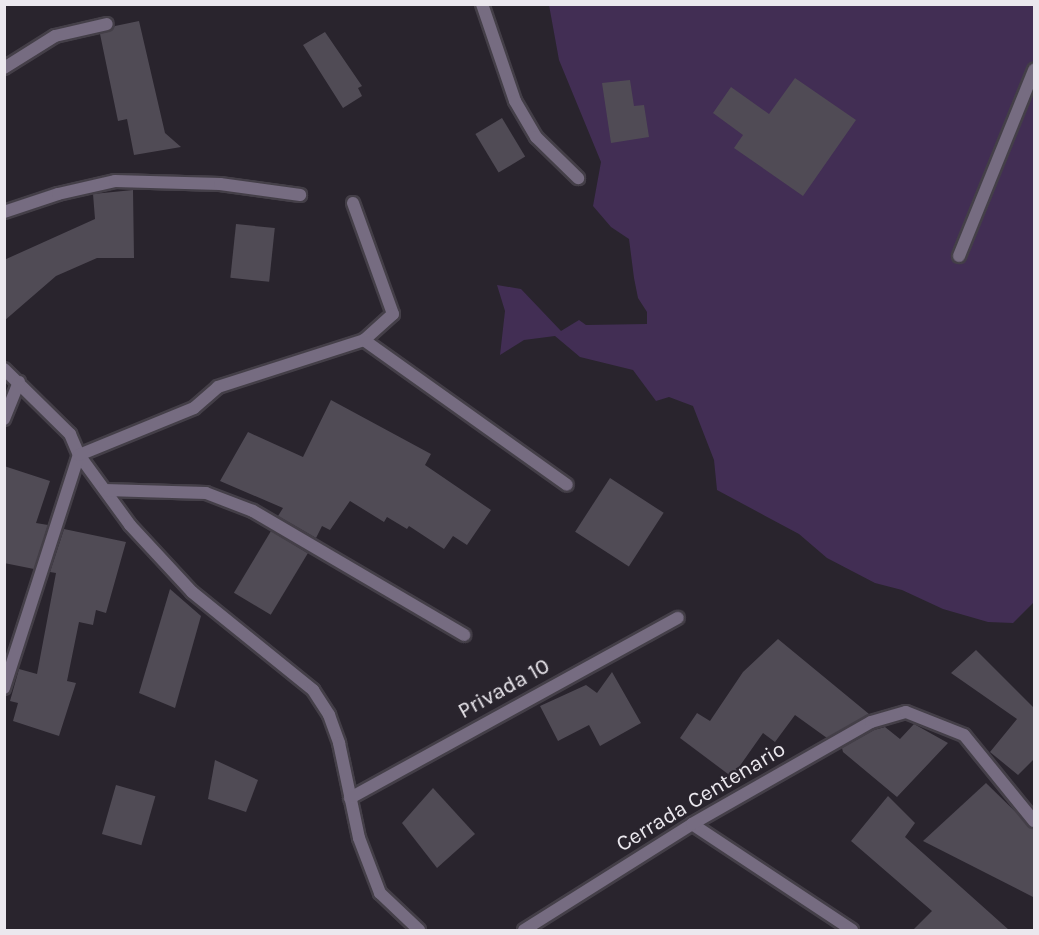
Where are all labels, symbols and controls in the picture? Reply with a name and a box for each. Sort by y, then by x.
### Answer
street label: Privada 10 [454,653,554,725]
street label: Cerrada Centenario [612,736,790,858]

